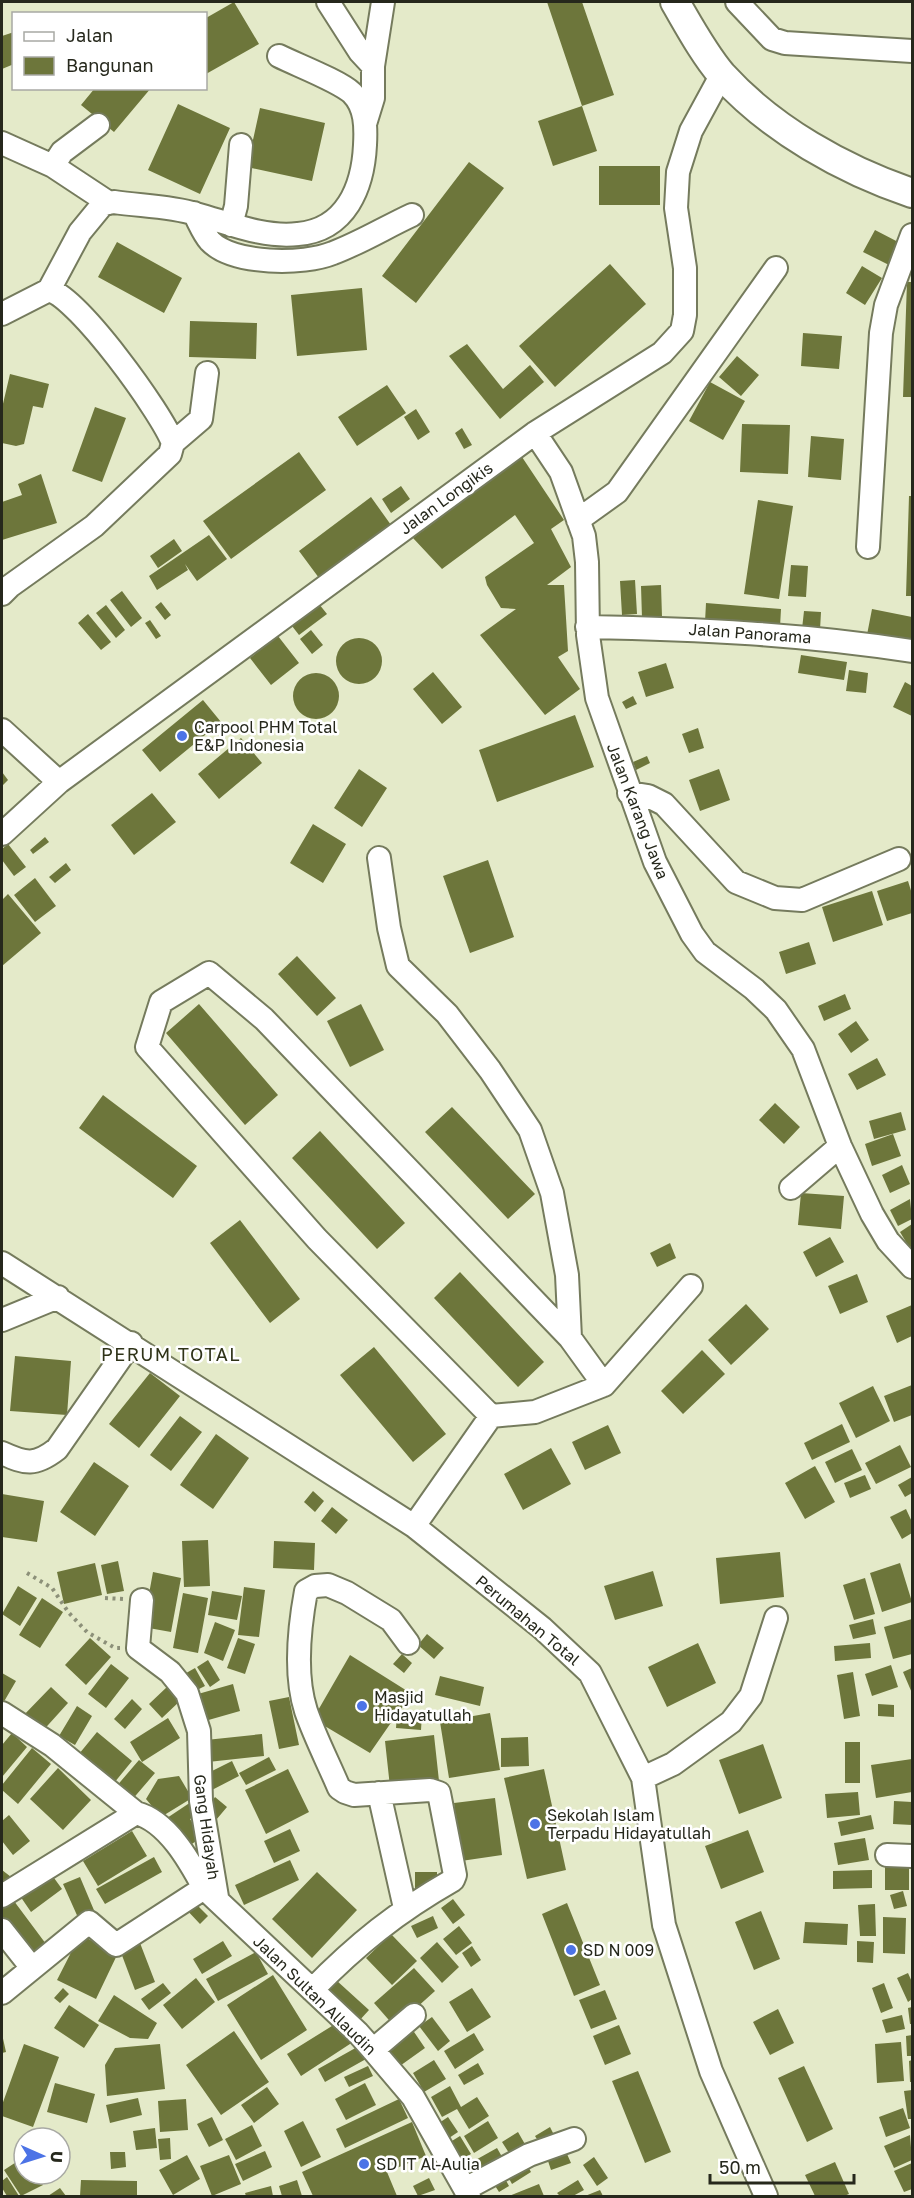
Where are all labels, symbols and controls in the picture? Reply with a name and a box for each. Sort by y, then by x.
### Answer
legend [12,12,207,90]
text: Jalan [66,24,113,46]
text: Bangunan [66,54,154,76]
street label: Jalan Longikis [396,458,496,538]
street label: Jalan Panorama [688,619,812,647]
place label: Carpool PHM Total E&P Indonesia [194,717,337,755]
marker: Carpool PHM Total E&P Indonesia [175,729,189,743]
street label: Jalan Karang Jawa [603,740,673,882]
district label: PERUM TOTAL [101,1343,241,1365]
street label: Perumahan Total [472,1571,584,1669]
place label: Masjid Hidayatullah [374,1687,472,1725]
marker: Masjid Hidayatullah [355,1699,369,1713]
street label: Gang Hidayah [190,1773,224,1881]
place label: Sekolah Islam Terpadu Hidayatullah [547,1805,711,1843]
marker: Sekolah Islam Terpadu Hidayatullah [528,1817,542,1831]
street label: Jalan Sultan Allaudin [249,1931,381,2059]
place label: SD N 009 [583,1940,654,1960]
marker: SD N 009 [564,1943,578,1957]
north arrow [12,2126,72,2186]
scale bar [710,2147,854,2185]
text: U [47,2150,67,2163]
place label: SD IT Al-Aulia [376,2154,480,2174]
text: 50 m [719,2156,761,2178]
marker: SD IT Al-Aulia [357,2157,371,2171]

